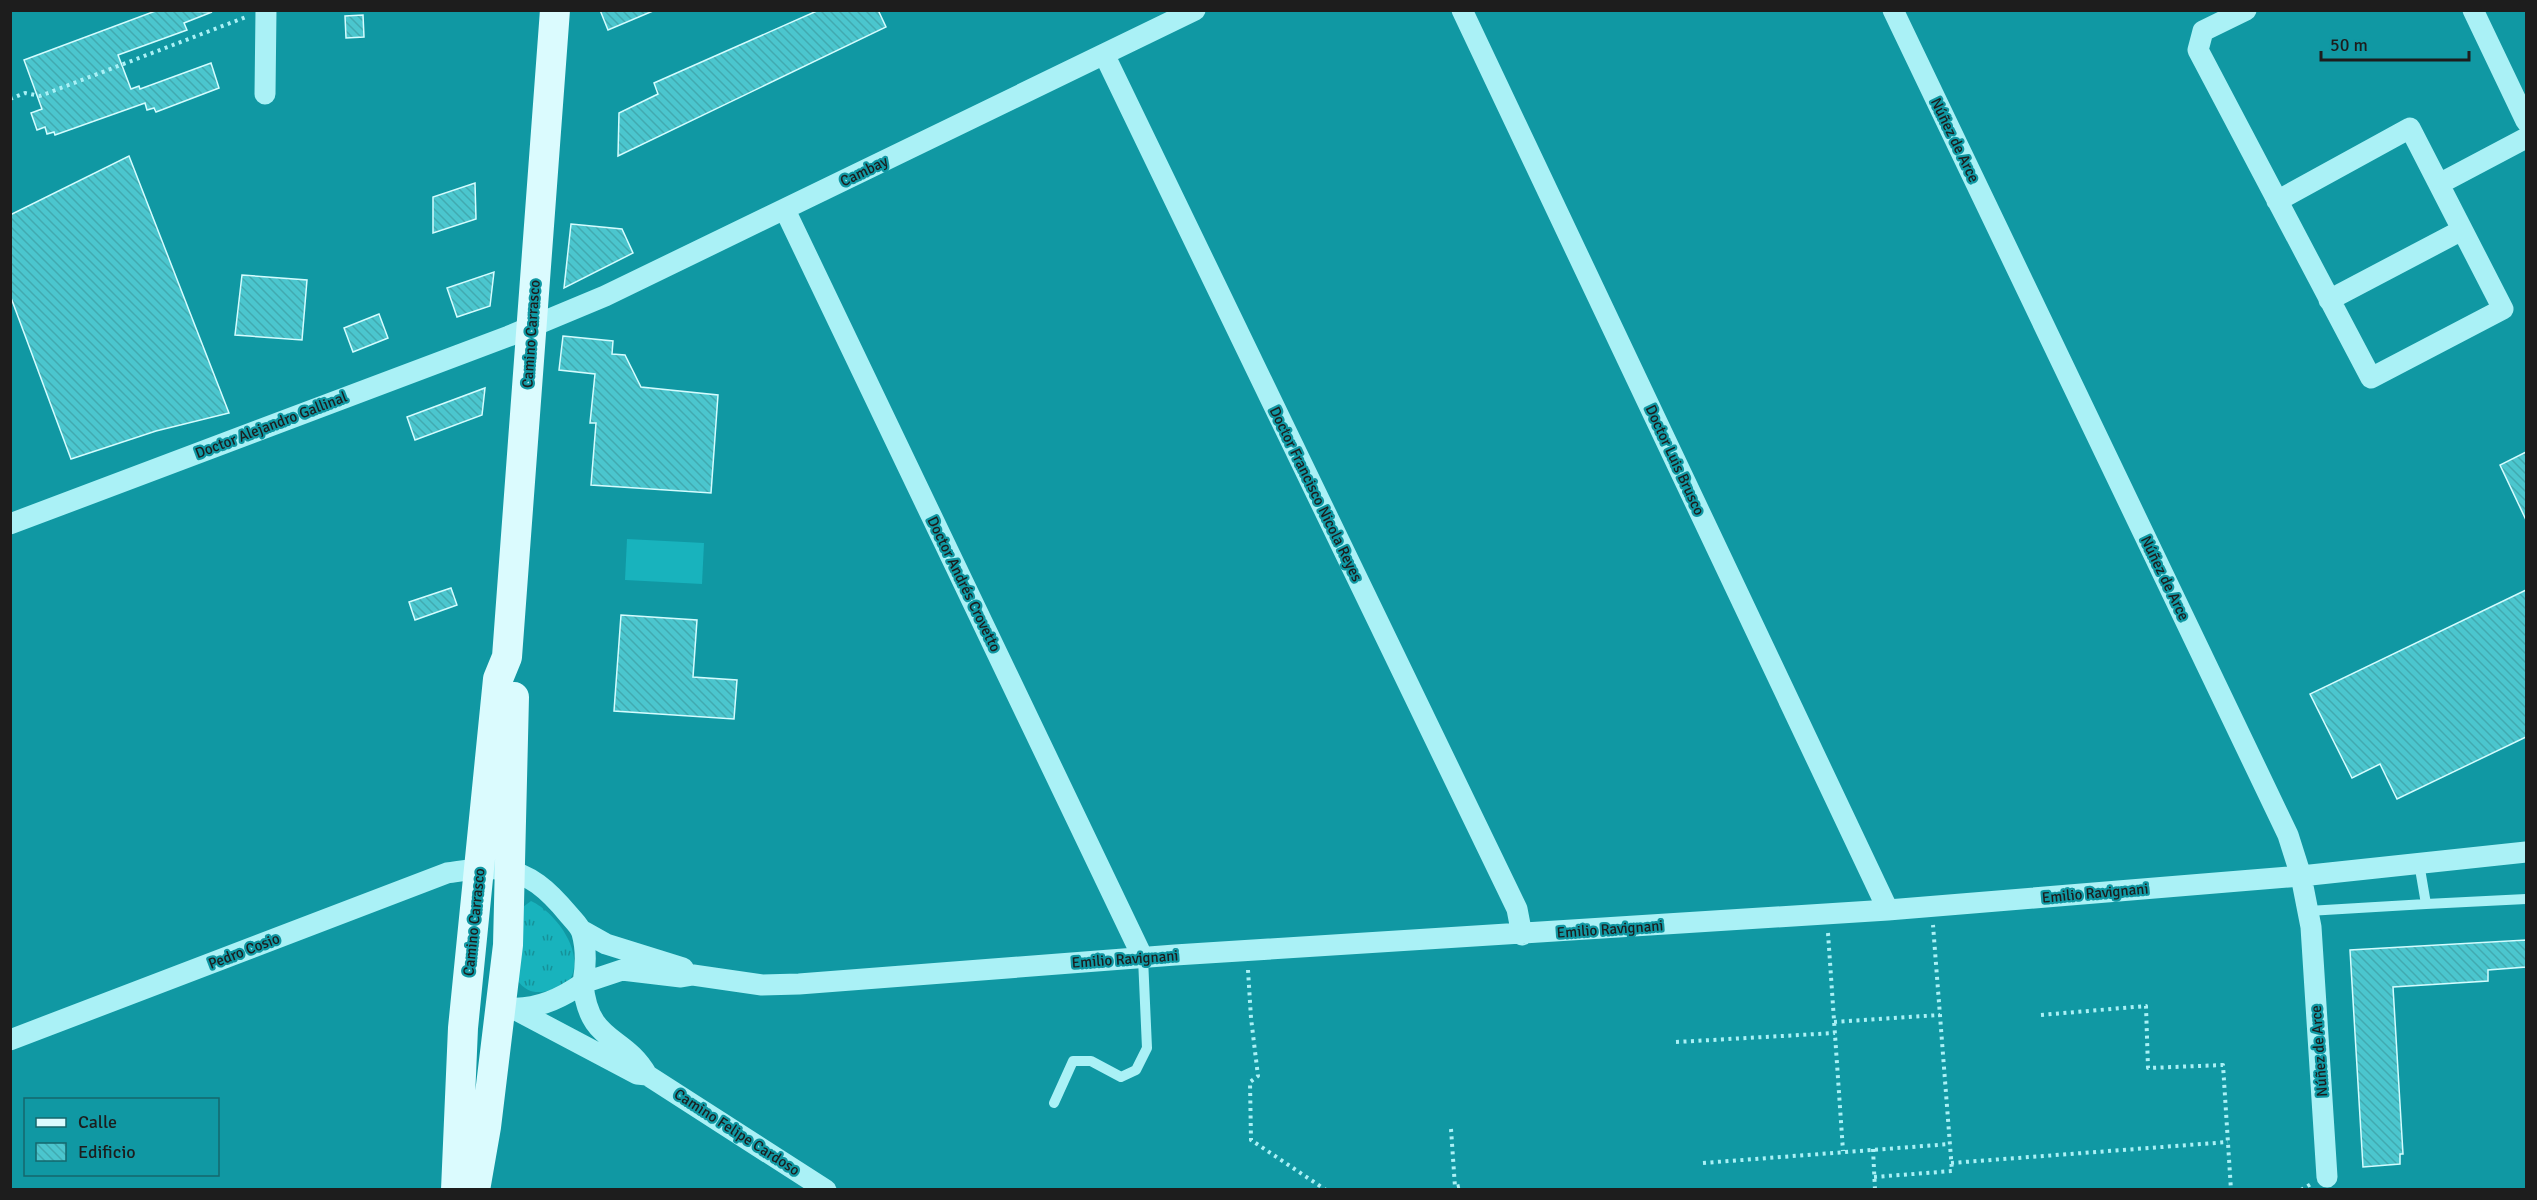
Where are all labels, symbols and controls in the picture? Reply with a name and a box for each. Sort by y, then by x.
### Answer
scale bar [2321,24,2470,62]
text: 50 m [2330,34,2368,56]
street label: Núñez de Arce [1927,95,1983,185]
street label: Cambay [837,152,891,190]
street label: Camino Carrasco [518,279,544,389]
street label: Doctor Alejandro Gallinal [192,388,350,462]
street label: Doctor Luis Brusco [1642,402,1709,518]
street label: Doctor Francisco Nicola Reyes [1266,404,1366,585]
street label: Doctor Andrés Crovetto [923,513,1005,655]
street label: Núñez de Arce [2137,533,2193,623]
street label: Camino Carrasco [459,867,489,977]
street label: Emilio Ravignani [2041,879,2149,907]
street label: Emilio Ravignani [1556,916,1664,942]
street label: Pedro Cosio [206,929,282,973]
street label: Emilio Ravignani [1071,946,1179,972]
street label: Núñez de Arce [2307,1005,2331,1097]
street label: Camino Felipe Cardoso [671,1085,803,1179]
legend [24,1098,219,1176]
text: Calle [78,1111,117,1133]
text: Edificio [78,1141,136,1163]

